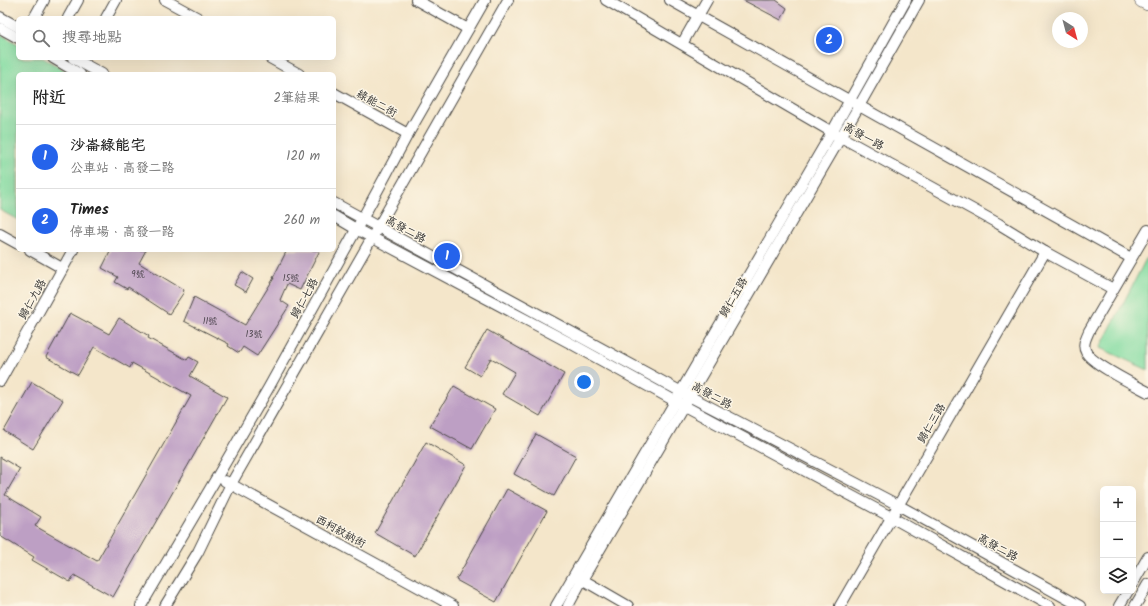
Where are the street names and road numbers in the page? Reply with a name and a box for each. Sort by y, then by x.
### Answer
street label: 綠能二街 [353,85,401,123]
street label: 高發一路 [840,118,887,155]
street label: 高發二路 [382,211,429,248]
street label: 歸仁五路 [715,274,753,321]
street label: 歸仁七路 [286,275,323,322]
street label: 歸仁九路 [14,276,51,323]
street label: 高發二路 [688,378,735,414]
street label: 歸仁三路 [913,400,951,447]
street label: 西柯紋納街 [312,511,370,554]
street label: 高發二路 [974,529,1021,566]

